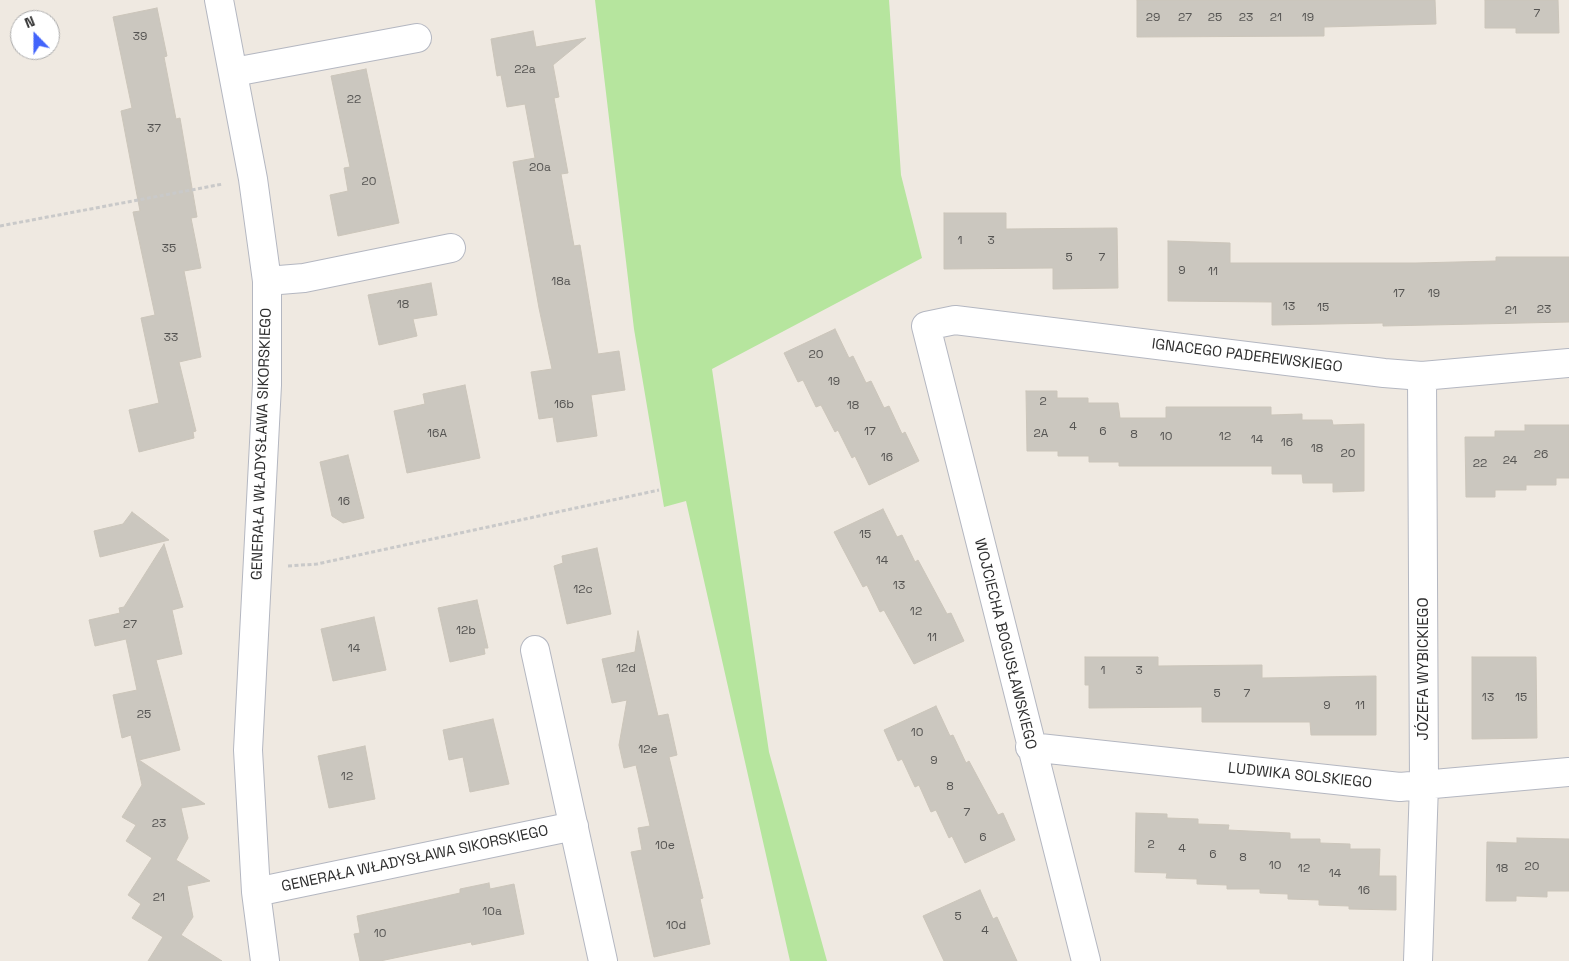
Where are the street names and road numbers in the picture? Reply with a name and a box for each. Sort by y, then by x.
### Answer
street label: GENERAŁA WŁADYSŁAWA SIKORSKIEGO [248,308,276,580]
street label: IGNACEGO PADEREWSKIEGO [1151,335,1343,377]
street label: WOJCIECHA BOGUSŁAWSKIEGO [970,537,1040,751]
street label: JÓZEFA WYBICKIEGO [1415,597,1433,741]
street label: LUDWIKA SOLSKIEGO [1227,759,1373,793]
street label: GENERAŁA WŁADYSŁAWA SIKORSKIEGO [280,822,550,896]

